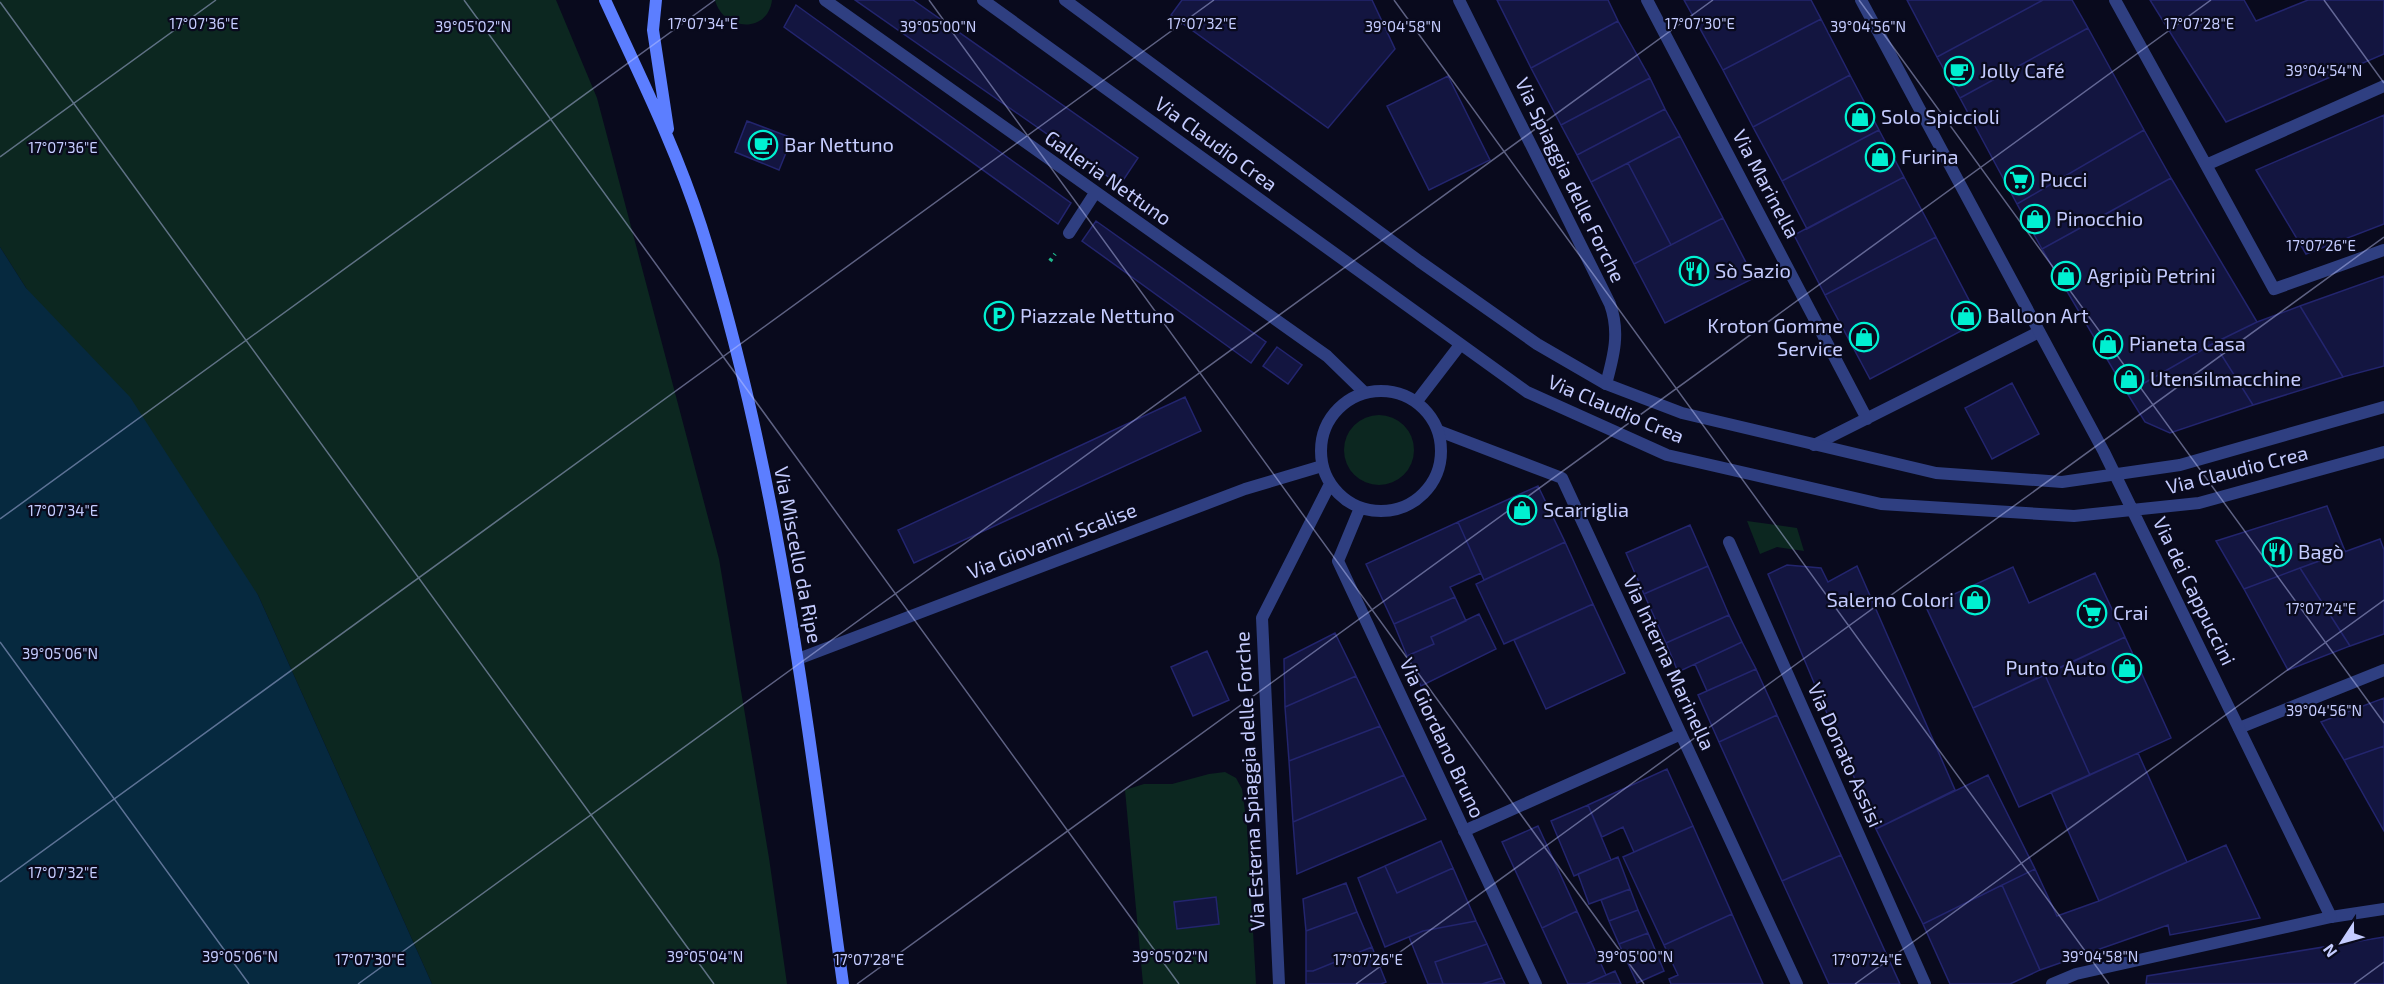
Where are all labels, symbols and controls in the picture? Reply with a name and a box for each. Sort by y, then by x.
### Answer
text: 17°07'36"E [169,14,239,32]
text: 17°07'34"E [668,14,738,32]
text: 17°07'32"E [1167,14,1237,32]
text: 17°07'30"E [1665,14,1735,32]
text: 17°07'28"E [2164,14,2234,32]
text: 39°05'02"N [435,17,511,35]
text: 39°05'00"N [900,17,976,35]
text: 39°04'58"N [1365,17,1441,35]
text: 39°04'56"N [1830,17,1906,35]
cafe icon: Jolly Café [1943,55,1975,87]
place label: Jolly Café [1980,58,2065,82]
text: 39°04'54"N [2286,61,2362,79]
street label: Via Spiaggia delle Forche [1511,73,1631,286]
street label: Via Claudio Crea [1151,91,1282,196]
shop icon: Solo Spiccioli [1844,101,1876,133]
place label: Solo Spiccioli [1881,104,2000,128]
street label: Galleria Nettuno [1041,125,1177,230]
street label: Via Marinella [1728,125,1805,242]
cafe icon: Bar Nettuno [747,129,779,161]
place label: Bar Nettuno [784,132,894,156]
text: 17°07'36"E [28,138,98,156]
shop icon: Furina [1864,141,1896,173]
place label: Furina [1901,144,1958,168]
supermarket icon: Pucci [2003,164,2035,196]
place label: Pucci [2040,167,2088,191]
shop icon: Pinocchio [2019,203,2051,235]
place label: Pinocchio [2056,206,2143,230]
text: 17°07'26"E [2286,236,2356,254]
restaurant icon: Sò Sazio [1678,255,1710,287]
place label: Sò Sazio [1715,258,1791,282]
shop icon: Agripiù Petrini [2050,260,2082,292]
place label: Agripiù Petrini [2087,263,2216,287]
parking icon: Piazzale Nettuno [983,300,1015,332]
shop icon: Balloon Art [1950,300,1982,332]
place label: Piazzale Nettuno [1020,303,1175,327]
place label: Balloon Art [1987,303,2089,327]
place label: Kroton Gomme Service [1707,313,1843,360]
shop icon: Kroton Gomme Service [1848,321,1880,353]
shop icon: Pianeta Casa [2092,328,2124,360]
place label: Pianeta Casa [2129,331,2246,355]
shop icon: Utensilmacchine [2113,363,2145,395]
place label: Utensilmacchine [2150,366,2301,390]
street label: Via Claudio Crea [1545,369,1688,448]
street label: Via Claudio Crea [2163,440,2310,498]
street label: Via Miscello da Ripe [770,464,828,645]
shop icon: Scarriglia [1506,494,1538,526]
street label: Via Giovanni Scalise [964,497,1140,583]
place label: Scarriglia [1543,497,1629,521]
text: 17°07'34"E [28,501,98,519]
street label: Via dei Cappuccini [2149,512,2241,669]
restaurant icon: Bagò [2261,536,2293,568]
place label: Bagò [2298,539,2344,563]
street label: Via Interna Marinella [1619,572,1721,754]
shop icon: Salerno Colori [1959,584,1991,616]
place label: Salerno Colori [1827,587,1954,611]
supermarket icon: Crai [2076,597,2108,629]
text: 17°07'24"E [2286,599,2356,617]
place label: Crai [2113,600,2148,624]
street label: Via Esterna Spiaggia delle Forche [1229,631,1269,931]
text: 39°05'06"N [22,644,98,662]
shop icon: Punto Auto [2111,652,2143,684]
street label: Via Giordano Bruno [1395,654,1491,821]
place label: Punto Auto [2005,655,2106,679]
street label: Via Donato Assisi [1803,679,1889,831]
text: 39°04'56"N [2286,701,2362,719]
text: 17°07'32"E [28,863,98,881]
north arrow [2312,912,2372,972]
text: N [2318,941,2341,961]
text: 39°05'06"N [202,947,278,965]
text: 39°05'04"N [667,947,743,965]
text: 39°05'02"N [1132,947,1208,965]
text: 39°05'00"N [1597,947,1673,965]
text: 39°04'58"N [2062,947,2138,965]
text: 17°07'30"E [335,950,405,968]
text: 17°07'28"E [834,950,904,968]
text: 17°07'26"E [1333,950,1403,968]
text: 17°07'24"E [1832,950,1902,968]

